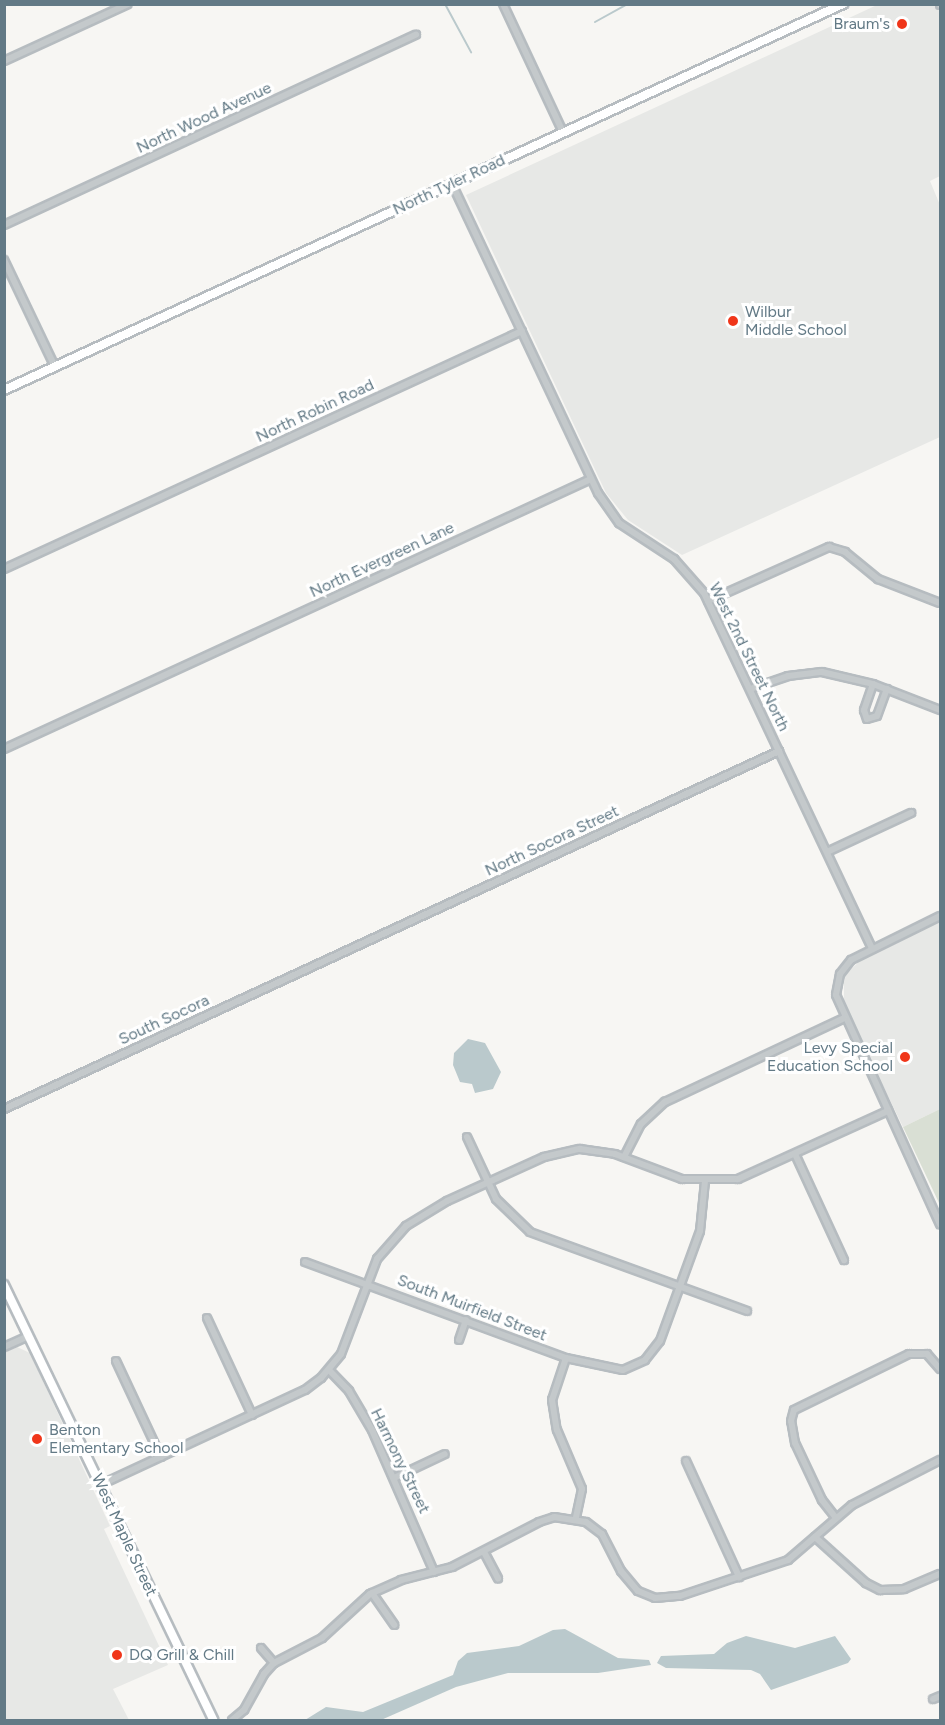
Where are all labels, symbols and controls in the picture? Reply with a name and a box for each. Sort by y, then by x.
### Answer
place label: Braum's [833,14,890,34]
marker: Braum's [895,17,909,31]
street label: North Wood Avenue [133,78,275,158]
street label: North Tyler Road [390,151,508,219]
place label: Wilbur Middle School [745,302,847,340]
marker: Wilbur Middle School [726,314,740,328]
street label: North Robin Road [253,375,377,447]
street label: North Evergreen Lane [307,518,457,602]
street label: West 2nd Street North [705,580,793,734]
street label: North Socora Street [482,802,622,880]
street label: South Socora [116,991,212,1049]
place label: Levy Special Education School [767,1038,893,1076]
marker: Levy Special Education School [898,1050,912,1064]
street label: South Muirfield Street [395,1271,549,1345]
street label: Harmony Street [366,1405,434,1517]
place label: Benton Elementary School [49,1420,183,1458]
marker: Benton Elementary School [30,1432,44,1446]
street label: West Maple Street [87,1471,161,1599]
place label: DQ Grill & Chill [129,1645,234,1665]
marker: DQ Grill & Chill [110,1648,124,1662]

